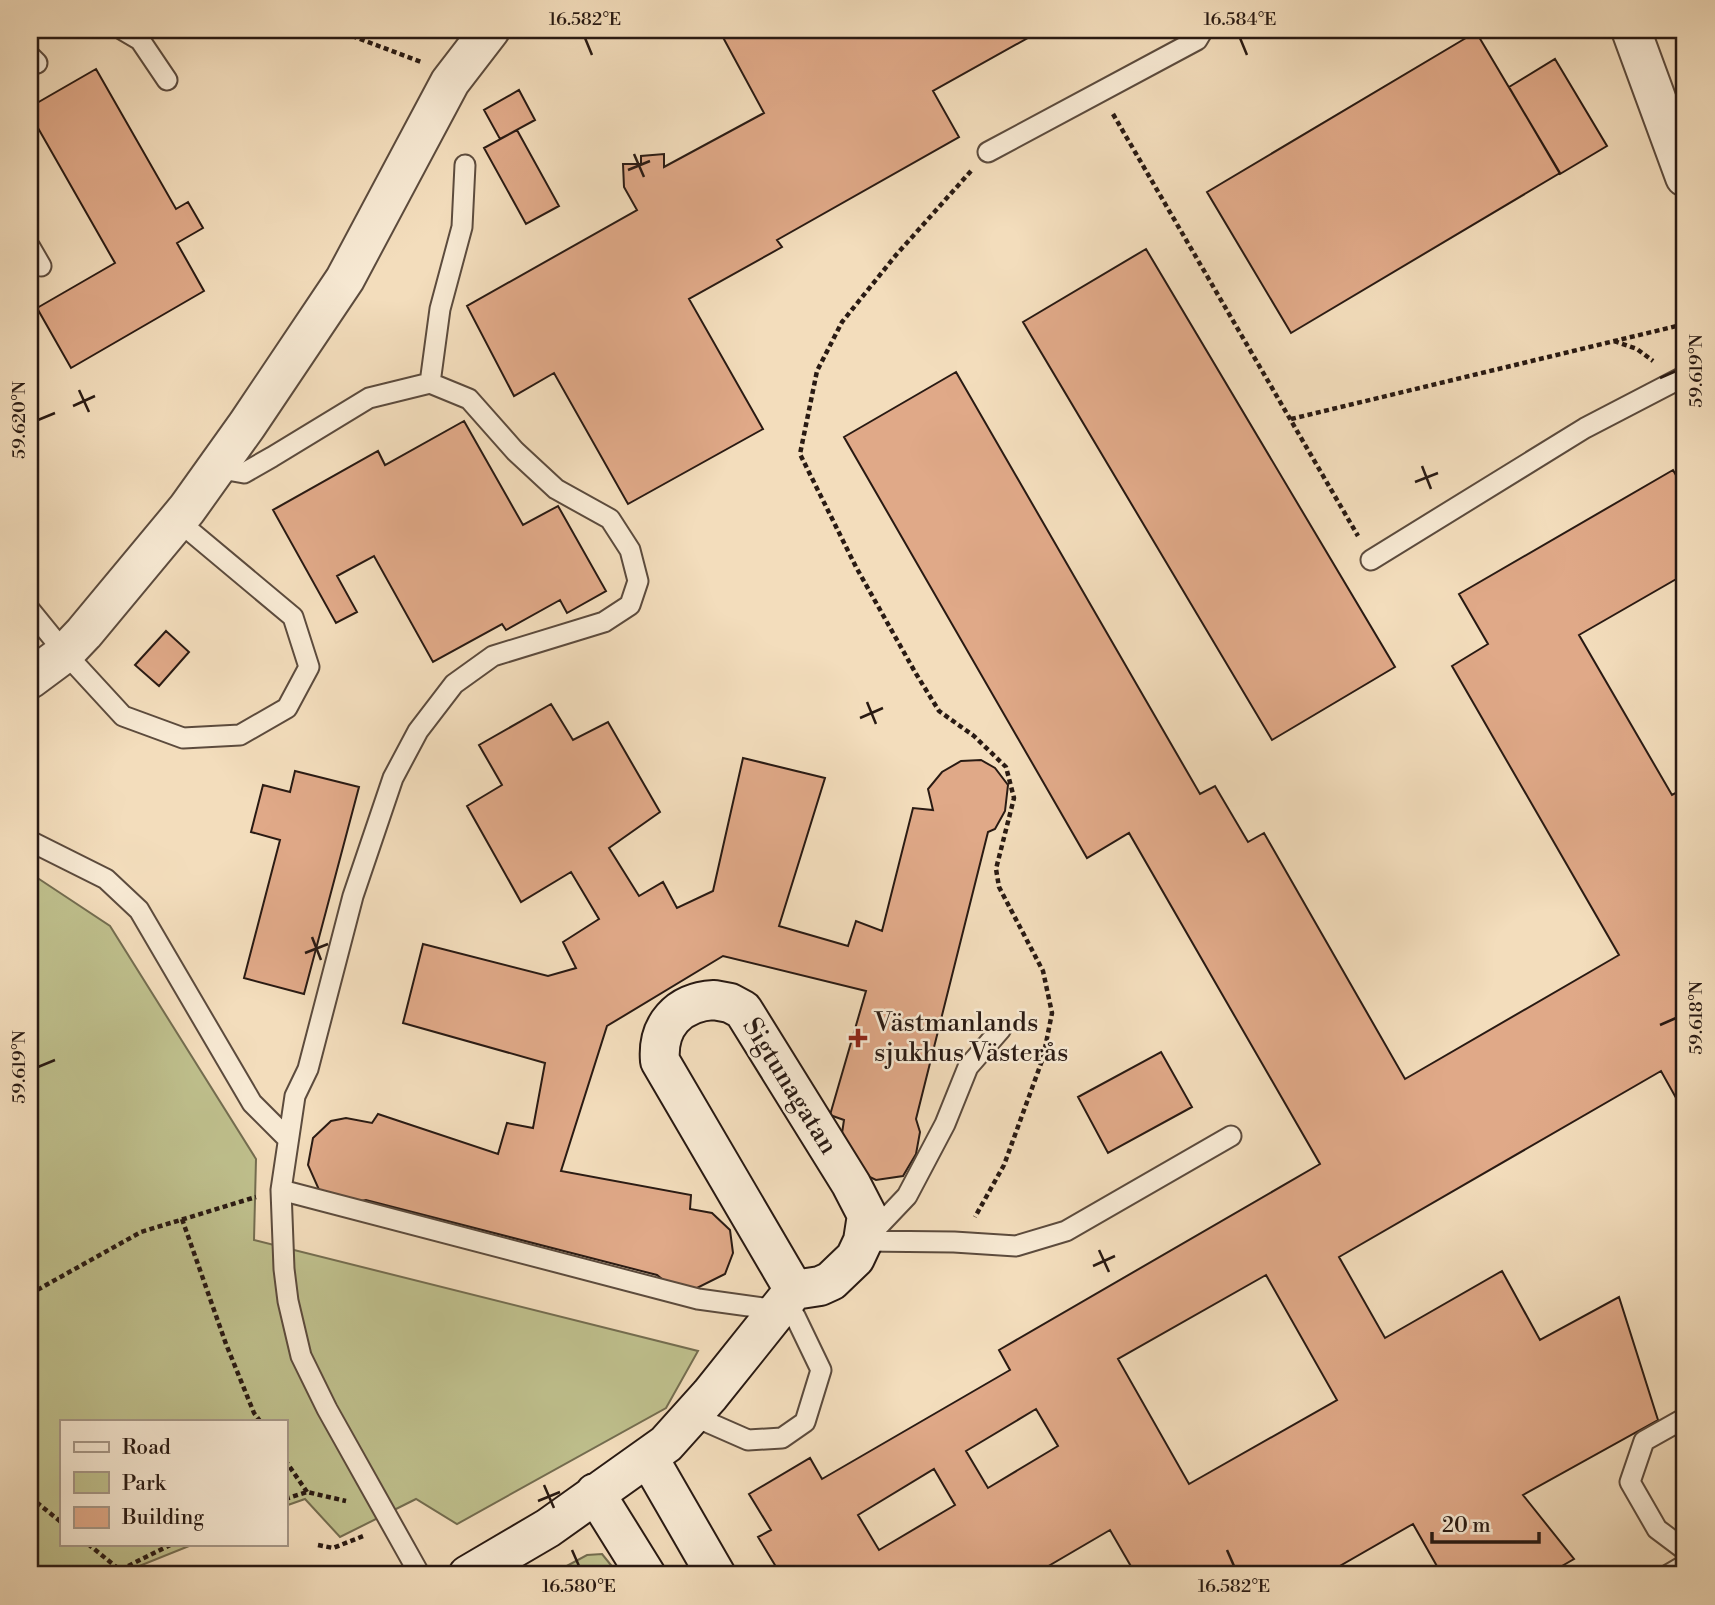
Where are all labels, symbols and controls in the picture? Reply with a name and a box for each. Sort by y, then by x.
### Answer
text: 16.582°E [549,8,621,31]
text: 16.584°E [1203,8,1277,31]
text: 59.619°N [1685,334,1708,408]
text: 59.620°N [8,380,31,459]
text: 59.618°N [1685,981,1708,1055]
place label: Västmanlands sjukhus Västerås [873,1007,1068,1069]
street label: Sigtunagatan [735,1012,845,1160]
marker: Västmanlands sjukhus Västerås [848,1028,868,1048]
text: 59.619°N [8,1030,31,1104]
legend [60,1420,287,1546]
text: Road [122,1435,171,1461]
text: Park [122,1471,167,1497]
scale bar [1432,1500,1538,1544]
text: Building [121,1505,204,1531]
text: 20 m [1442,1513,1491,1539]
text: 16.580°E [542,1575,616,1598]
text: 16.582°E [1198,1575,1270,1598]

